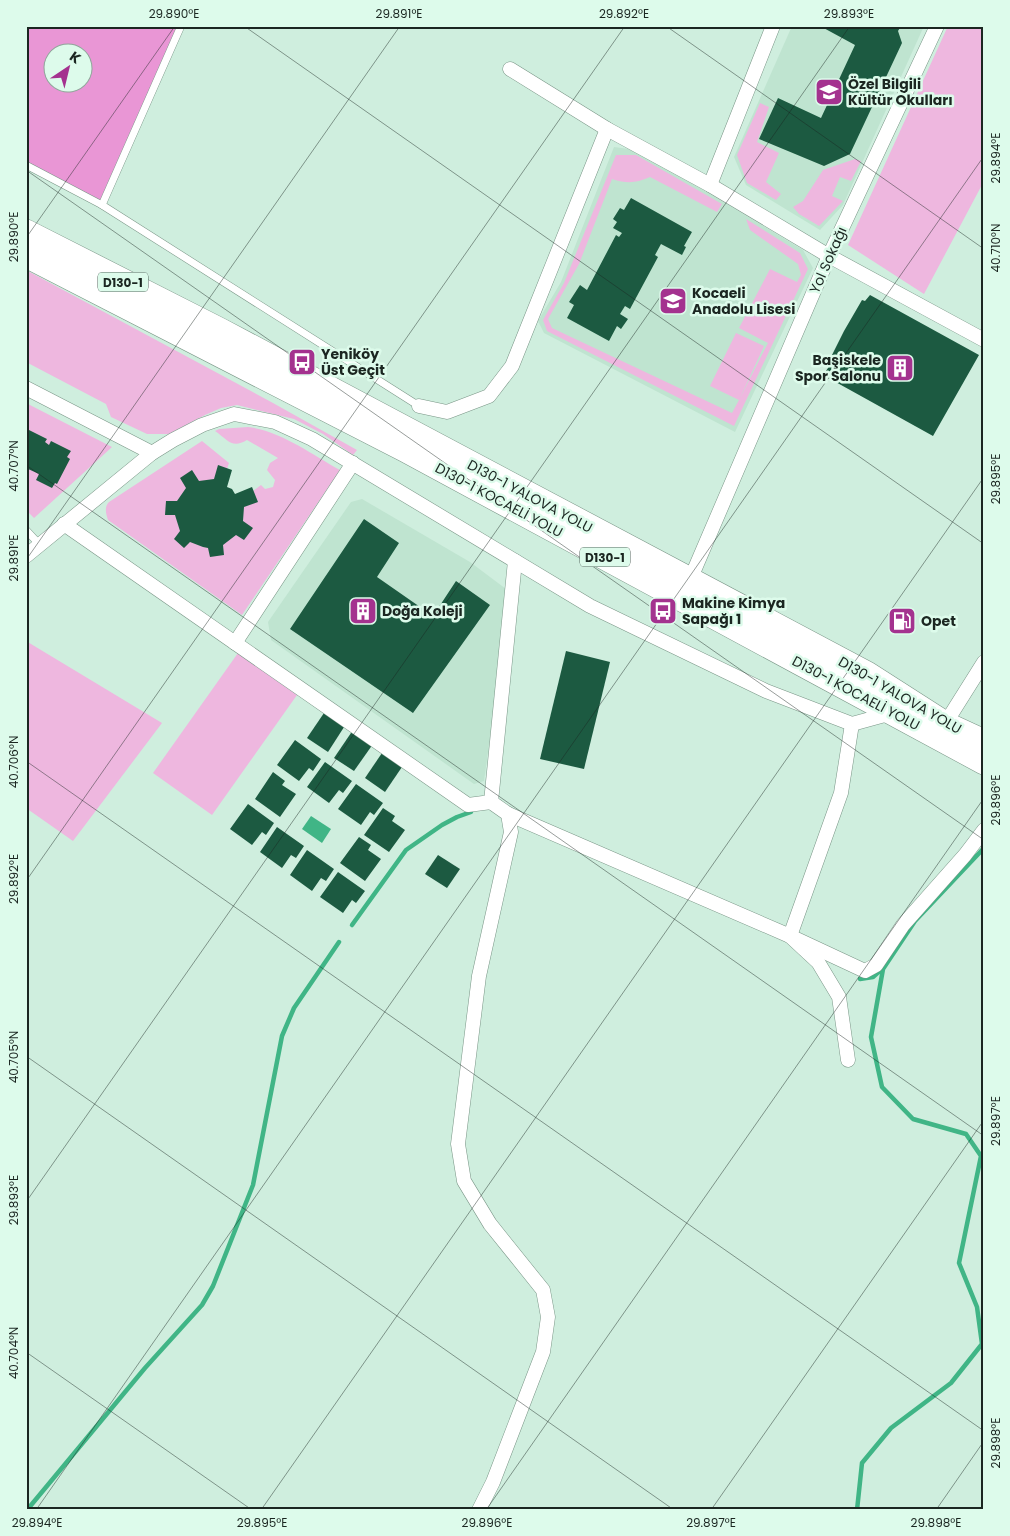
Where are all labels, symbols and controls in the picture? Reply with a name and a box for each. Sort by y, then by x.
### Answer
text: 29.890°E [149,5,199,22]
text: 29.891°E [375,5,423,22]
text: 29.892°E [599,5,649,22]
text: 29.893°E [824,5,874,22]
north arrow [42,42,92,92]
text: K [66,46,85,68]
place label: Özel Bilgili Kültür Okulları [848,74,953,110]
school or university icon: Özel Bilgili Kültür Okulları [814,77,844,107]
text: 29.894°E [987,133,1004,183]
text: 29.890°E [5,212,22,262]
street label: Yol Sokağı [804,223,852,297]
text: 40.710°N [987,224,1004,272]
road number: D130-1 [98,272,148,292]
place label: Kocaeli Anadolu Lisesi [692,283,795,319]
school or university icon: Kocaeli Anadolu Lisesi [658,286,688,316]
place label: Yeniköy Üst Geçit [321,344,385,380]
bus stop icon: Yeniköy Üst Geçit [287,347,317,377]
place label: Başiskele Spor Salonu [795,350,881,386]
building icon: Başiskele Spor Salonu [885,353,915,383]
text: 40.707°N [5,440,22,492]
street label: D130-1 YALOVA YOLU [464,454,596,538]
text: 29.895°E [987,454,1004,504]
street label: D130-1 KOCAELİ YOLU [432,458,566,542]
text: 29.891°E [5,534,22,582]
road number: D130-1 [580,548,630,566]
place label: Makine Kimya Sapağı 1 [682,593,785,629]
building icon: Doğa Koleji [348,596,378,626]
bus stop icon: Makine Kimya Sapağı 1 [648,596,678,626]
place label: Doğa Koleji [382,601,463,621]
fuel station icon: Opet [887,606,917,636]
place label: Opet [921,611,956,631]
street label: D130-1 KOCAELİ YOLU [789,651,923,735]
street label: D130-1 YALOVA YOLU [835,652,965,738]
text: 40.706°N [5,736,22,788]
text: 29.896°E [987,775,1004,825]
text: 29.892°E [5,854,22,904]
text: 40.705°N [5,1031,22,1083]
text: 29.897°E [987,1096,1004,1146]
text: 29.893°E [5,1175,22,1225]
text: 40.704°N [5,1327,22,1379]
text: 29.898°E [987,1418,1004,1468]
text: 29.894°E [12,1514,62,1531]
text: 29.895°E [237,1514,287,1531]
text: 29.896°E [462,1514,512,1531]
text: 29.897°E [686,1514,736,1531]
text: 29.898°E [911,1514,961,1531]

